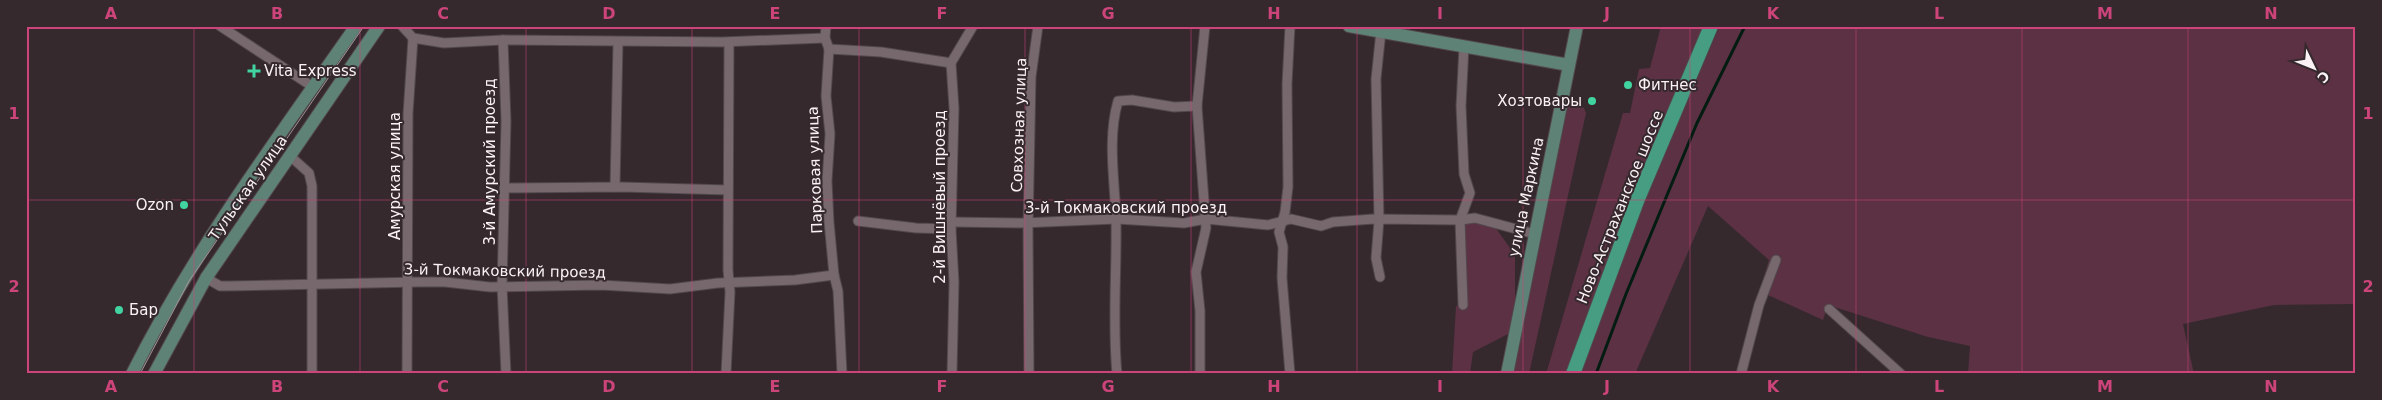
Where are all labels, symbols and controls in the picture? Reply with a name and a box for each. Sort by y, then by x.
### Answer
text: A [105,4,118,23]
text: B [271,4,283,23]
text: C [437,4,449,23]
text: D [602,4,616,23]
text: E [770,4,780,23]
text: F [937,4,947,23]
text: G [1101,4,1115,23]
text: H [1267,4,1281,23]
text: I [1437,4,1443,23]
text: J [1603,4,1610,23]
text: K [1767,4,1780,23]
text: L [1934,4,1944,23]
text: M [2097,4,2113,23]
text: N [2264,4,2278,23]
north arrow [2290,42,2340,92]
street label: Совхозная улица [1008,57,1030,193]
place label: Vita Express [264,62,357,80]
marker: Vita Express [248,65,260,77]
text: С [2314,68,2333,86]
place label: Фитнес [1638,76,1697,94]
street label: 3-й Амурский проезд [481,78,499,246]
marker: Фитнес [1622,79,1634,91]
place label: Хозтовары [1497,92,1582,110]
marker: Хозтовары [1586,95,1598,107]
text: 1 [8,104,20,123]
text: 1 [2362,104,2374,123]
street label: Парковая улица [804,106,826,234]
street label: Ново-Астраханское шоссе [1573,108,1667,306]
street label: 2-й Вишнёвый проезд [931,110,949,284]
street label: Амурская улица [386,112,404,240]
street label: Тульская улица [204,132,291,245]
street label: улица Маркина [1505,136,1547,258]
place label: Ozon [136,196,174,214]
marker: Ozon [178,199,190,211]
street label: 3-й Токмаковский проезд [1025,199,1227,217]
street label: 3-й Токмаковский проезд [404,260,606,282]
text: 2 [8,277,20,296]
text: 2 [2362,277,2374,296]
place label: Бар [129,301,158,319]
marker: Бар [113,304,125,316]
text: A [105,377,118,396]
text: B [271,377,283,396]
text: C [437,377,449,396]
text: D [602,377,616,396]
text: E [770,377,780,396]
text: F [937,377,947,396]
text: G [1101,377,1115,396]
text: H [1267,377,1281,396]
text: I [1437,377,1443,396]
text: J [1603,377,1610,396]
text: K [1767,377,1780,396]
text: L [1934,377,1944,396]
text: M [2097,377,2113,396]
text: N [2264,377,2278,396]

